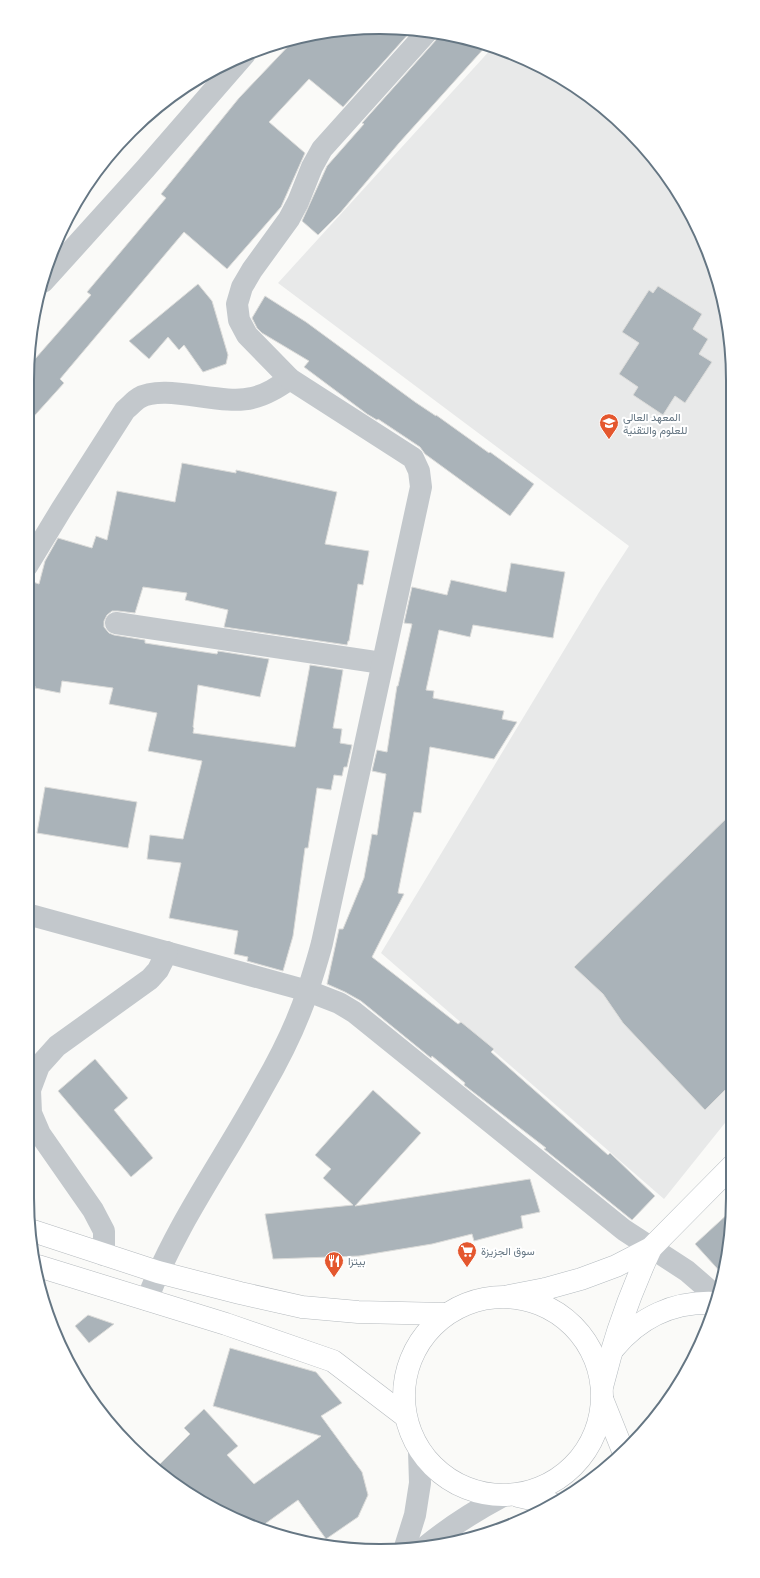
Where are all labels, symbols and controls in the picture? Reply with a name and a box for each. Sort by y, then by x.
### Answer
place label: المعهد العالي للعلوم والتقنية [623,411,687,438]
school or university icon: المعهد العالي للعلوم والتقنية [598,412,620,440]
supermarket icon: سوق الجزيزة [456,1240,478,1268]
place label: سوق الجزيزة [481,1245,535,1258]
restaurant icon: بيتزا [323,1250,345,1278]
place label: بيتزا [348,1255,366,1268]

